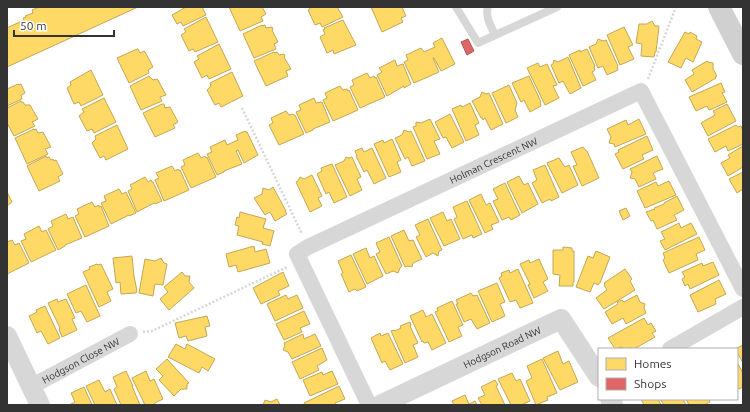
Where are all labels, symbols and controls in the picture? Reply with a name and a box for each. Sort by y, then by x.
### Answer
scale bar [14,12,114,38]
text: 50 m [20,19,47,32]
street label: Holman Crescent NW [448,135,539,186]
street label: Hodgson Road NW [462,324,543,371]
street label: Hodgson Close NW [40,336,121,386]
legend [598,348,738,400]
text: Homes [634,357,672,370]
text: Shops [634,377,666,390]

